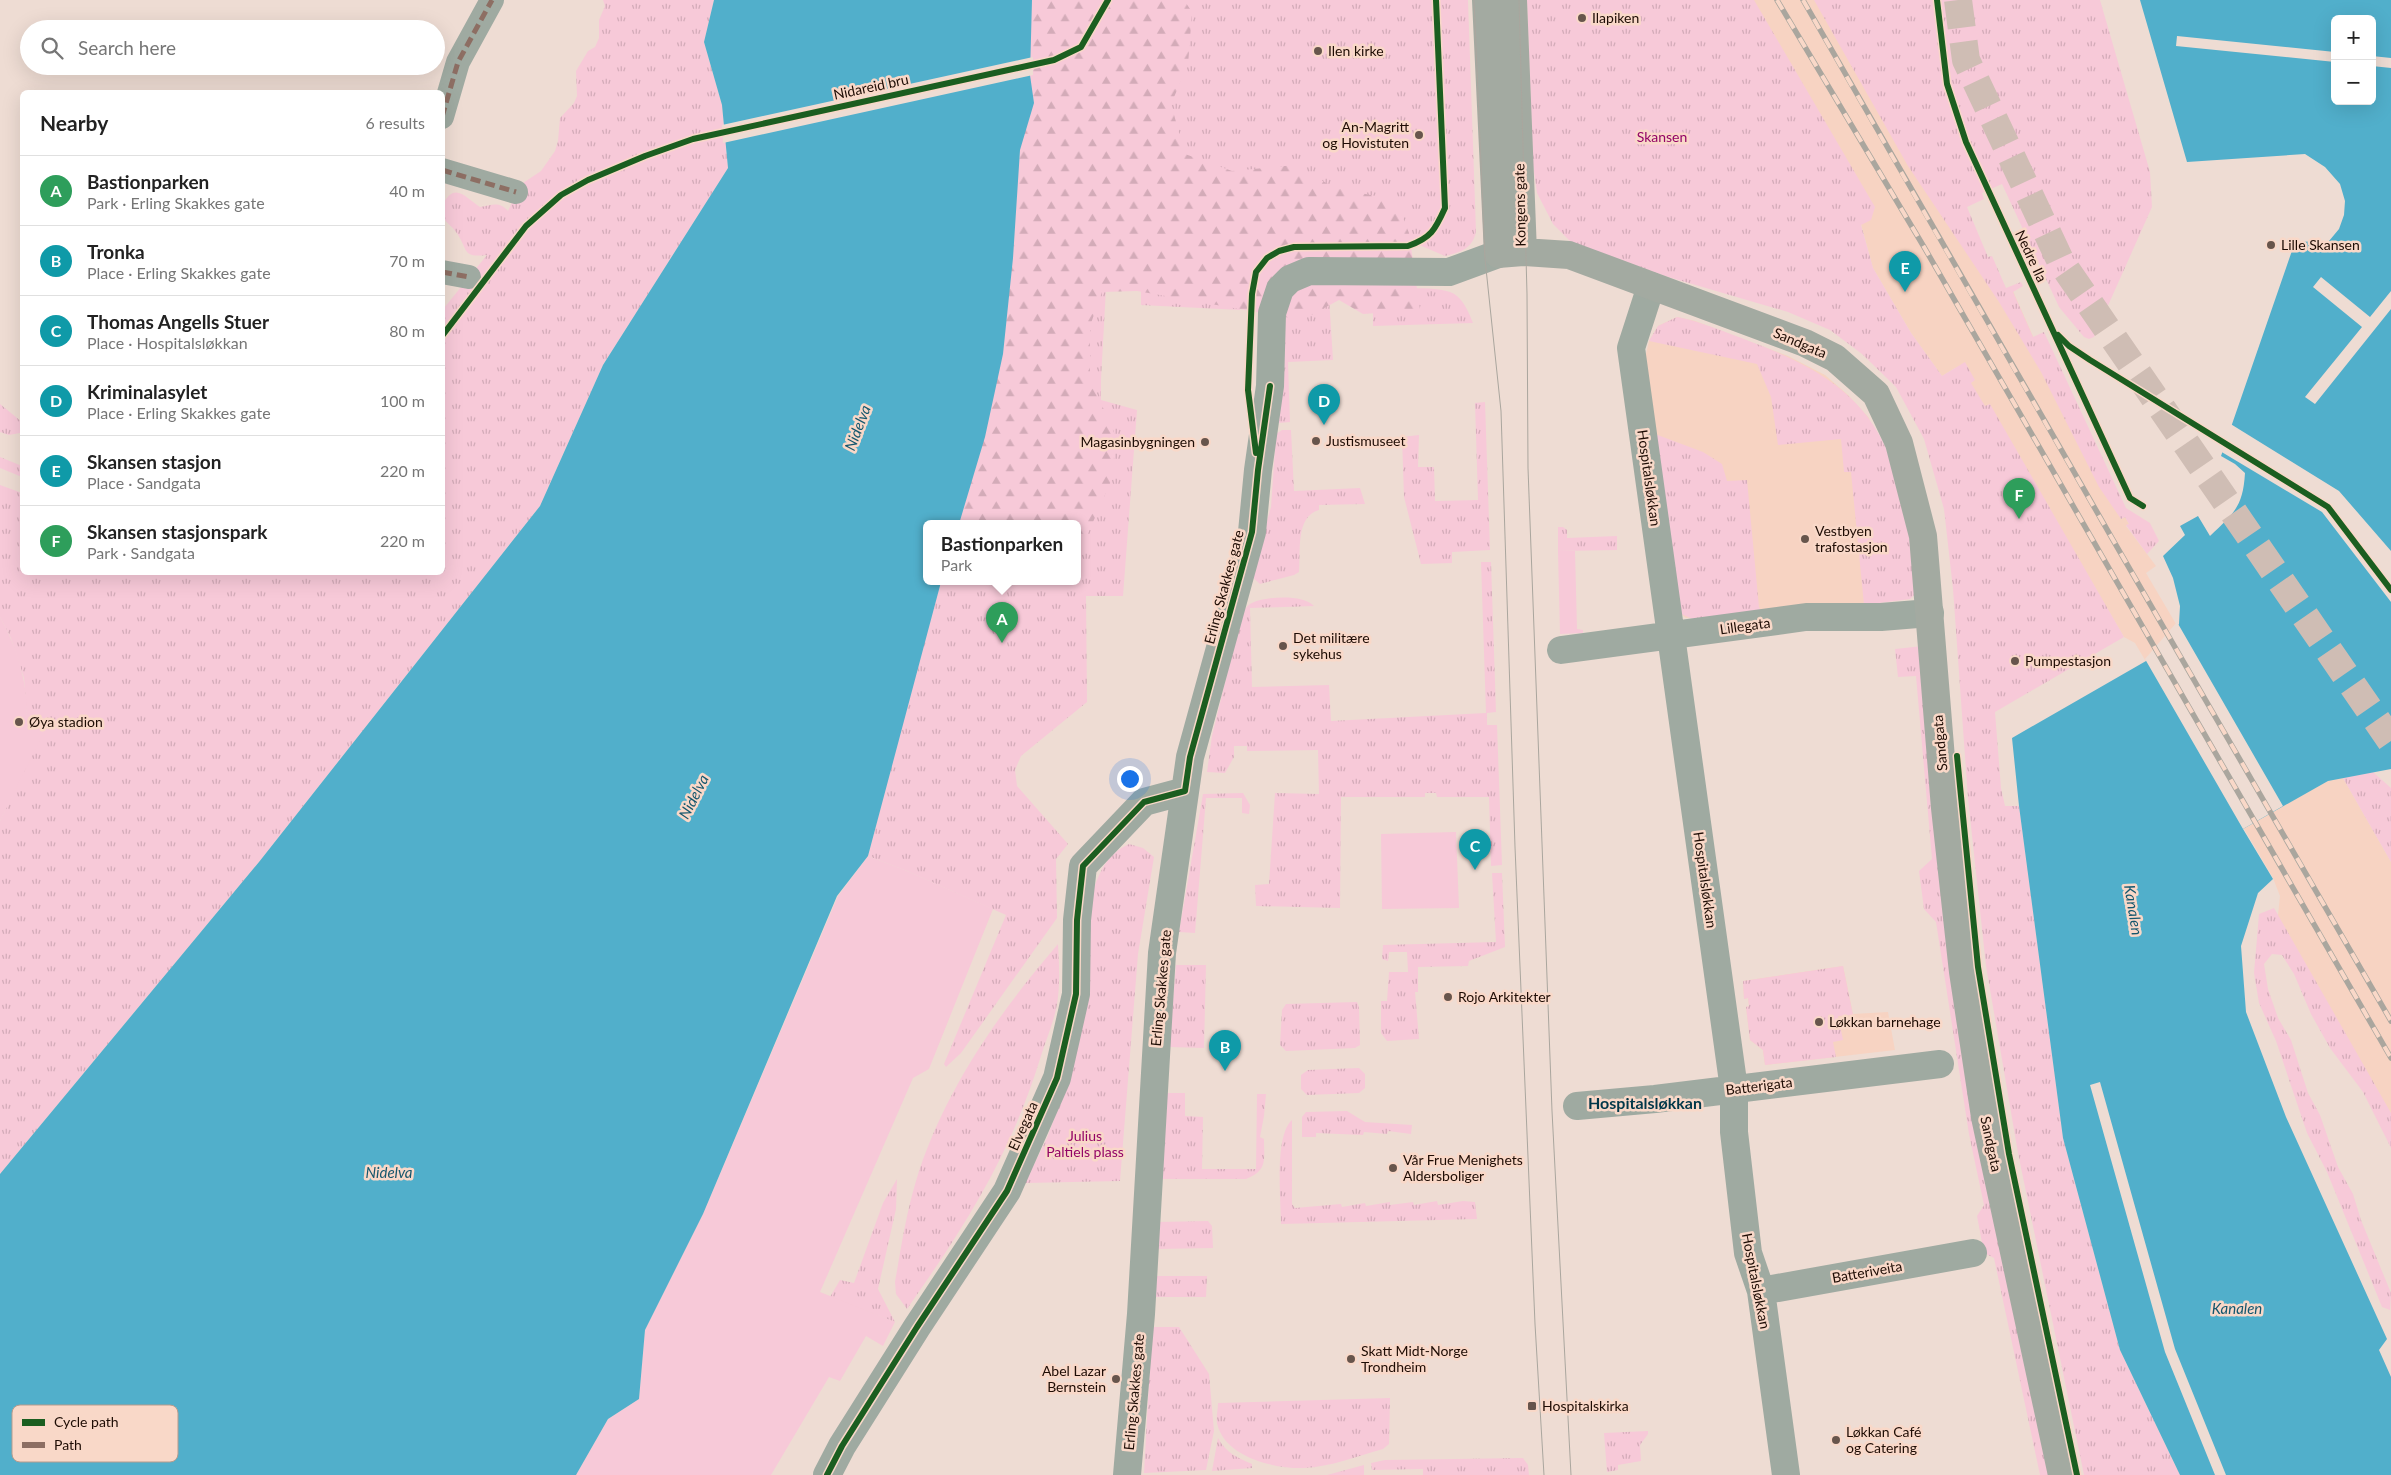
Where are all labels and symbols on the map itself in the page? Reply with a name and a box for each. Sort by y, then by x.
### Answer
place label: Ilapiken [1592,9,1639,26]
marker: Ilapiken [1576,12,1588,24]
place label: Ilen kirke [1328,42,1384,59]
marker: Ilen kirke [1312,45,1324,57]
street label: Nidareid bru [832,70,910,103]
place label: An-Magritt og Hovistuten [1322,118,1409,151]
park label: Skansen [1637,128,1687,145]
marker: An-Magritt og Hovistuten [1413,129,1425,141]
street label: Kongens gate [1510,163,1529,247]
street label: Nedre Ila [2012,227,2051,285]
place label: Lille Skansen [2281,236,2360,253]
marker: Lille Skansen [2265,239,2277,251]
pin: E [1889,251,1921,292]
street label: Sandgata [1771,324,1829,361]
pin: D [1308,384,1340,425]
water label: Nidelva [840,402,874,453]
street label: Hospitalsløkkan [1634,429,1665,527]
place label: Justismuseet [1326,432,1405,449]
place label: Magasinbygningen [1080,433,1195,450]
marker: Justismuseet [1310,435,1322,447]
marker: Magasinbygningen [1199,436,1211,448]
pin: F [2003,478,2035,519]
place label: Vestbyen trafostasjon [1815,522,1888,555]
street label: Erling Skakkes gate [1200,528,1247,646]
marker: Vestbyen trafostasjon [1799,533,1811,545]
pin: A [986,602,1018,643]
street label: Lillegata [1719,614,1771,637]
place label: Det militære sykehus [1293,629,1370,662]
marker: Det militære sykehus [1277,640,1289,652]
place label: Pumpestasjon [2025,652,2111,669]
marker: Pumpestasjon [2009,655,2021,667]
place label: Øya stadion [29,713,103,730]
street label: Sandgata [1929,714,1950,772]
marker: Øya stadion [13,716,25,728]
your location [1117,766,1143,792]
water label: Nidelva [674,771,712,822]
pin: C [1459,829,1491,870]
street label: Hospitalsløkkan [1690,831,1721,929]
water label: Kanalen [2121,883,2147,936]
street label: Erling Skakkes gate [1147,929,1174,1047]
place label: Rojo Arkitekter [1458,988,1551,1005]
marker: Rojo Arkitekter [1442,991,1454,1003]
place label: Løkkan barnehage [1829,1013,1941,1030]
marker: Løkkan barnehage [1813,1016,1825,1028]
pin: B [1209,1030,1241,1071]
street label: Batterigata [1724,1073,1793,1098]
district label: Hospitalsløkkan [1588,1093,1702,1112]
street label: Elvegata [1004,1099,1041,1153]
street label: Sandgata [1977,1115,2006,1173]
park label: Julius Paltiels plass [1046,1127,1124,1160]
place label: Vår Frue Menighets Aldersboliger [1403,1151,1523,1184]
marker: Vår Frue Menighets Aldersboliger [1387,1162,1399,1174]
water label: Nidelva [365,1163,413,1181]
street label: Hospitalsløkkan [1739,1232,1774,1330]
street label: Batteriveita [1830,1257,1903,1286]
water label: Kanalen [2212,1299,2262,1317]
street label: Erling Skakkes gate [1120,1333,1147,1451]
place label: Skatt Midt-Norge Trondheim [1361,1342,1468,1375]
marker: Skatt Midt-Norge Trondheim [1345,1353,1357,1365]
place label: Abel Lazar Bernstein [1042,1362,1106,1395]
marker: Abel Lazar Bernstein [1110,1373,1122,1385]
place label: Hospitalskirka [1542,1397,1629,1414]
marker: Hospitalskirka [1526,1400,1538,1412]
legend [12,1405,178,1462]
text: Cycle path [54,1413,119,1430]
place label: Løkkan Café og Catering [1846,1423,1921,1456]
marker: Løkkan Café og Catering [1830,1434,1842,1446]
text: Path [54,1436,82,1453]

